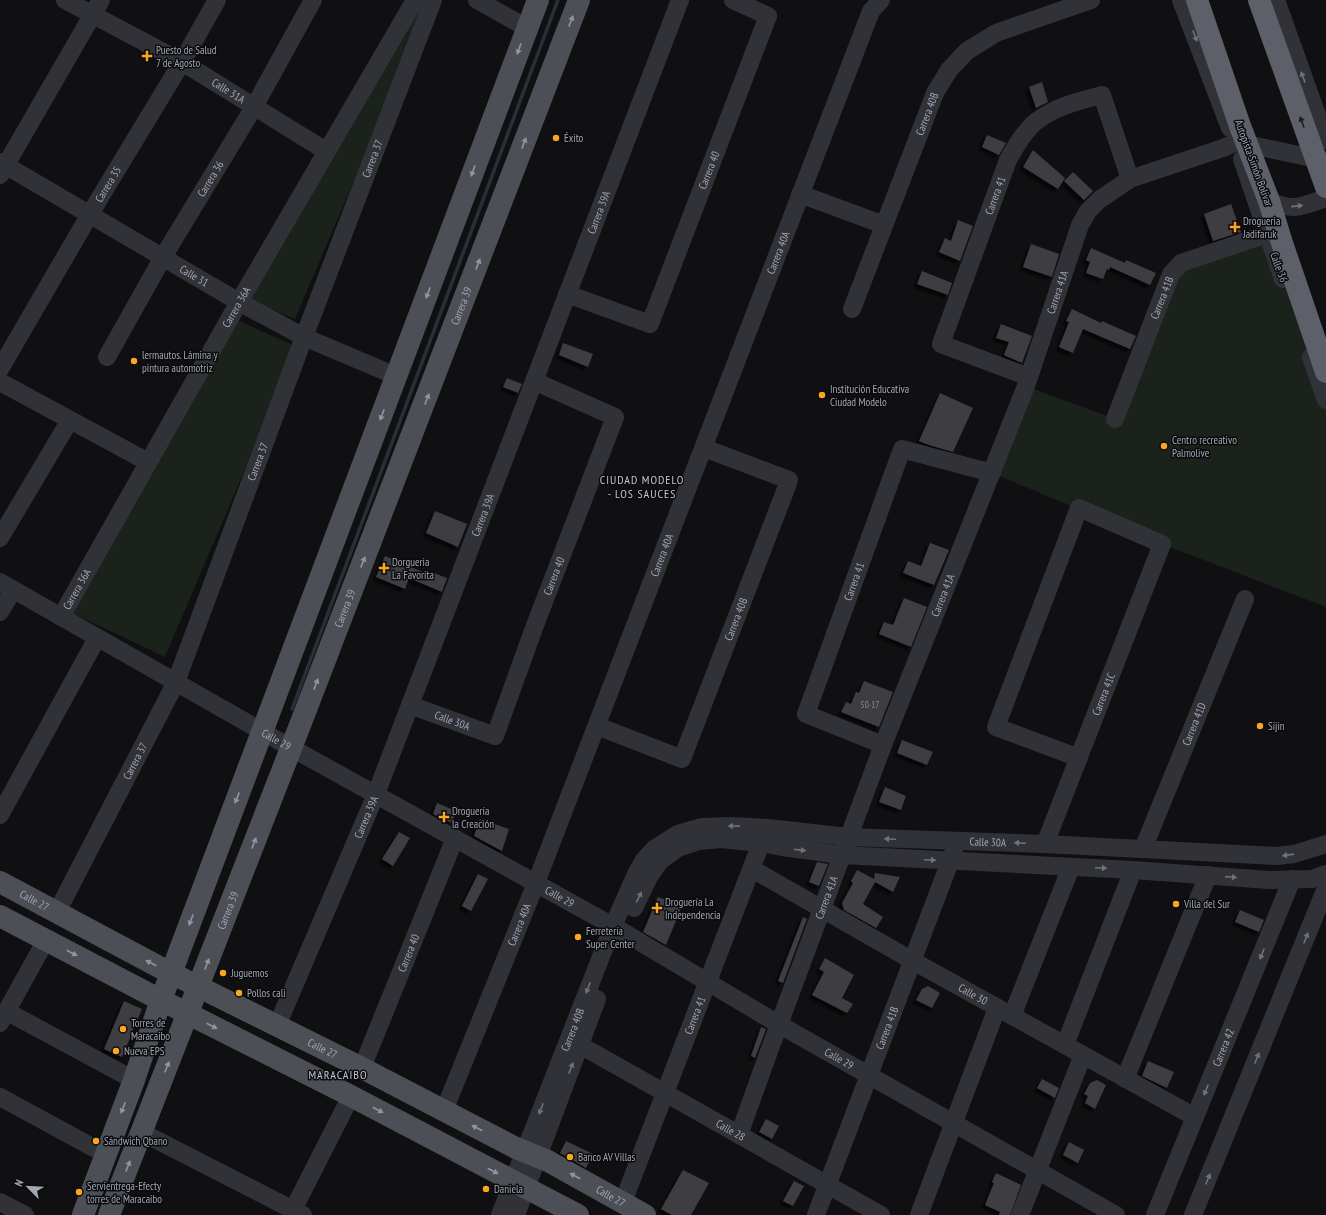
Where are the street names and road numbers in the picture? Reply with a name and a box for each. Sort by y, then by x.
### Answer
street label: Calle 31A [209,75,248,107]
street label: Carrera 40B [912,91,942,137]
street label: Autopista Simón Bolívar [1232,118,1276,208]
street label: Carrera 37 [359,138,386,180]
street label: Carrera 40 [695,149,723,191]
street label: Carrera 36 [194,158,227,199]
street label: Carrera 35 [92,164,124,205]
street label: Carrera 41 [982,174,1008,217]
street label: Carrera 39A [584,188,613,236]
street label: Carrera 40A [764,229,793,276]
street label: Calle 36 [1267,250,1291,284]
street label: Calle 31 [177,262,211,290]
street label: Carrera 41A [1044,268,1071,316]
street label: Carrera 41B [1147,274,1176,321]
street label: Carrera 36A [219,283,254,330]
street label: Carrera 39 [448,285,475,327]
street label: Carrera 37 [244,441,271,483]
street label: Carrera 39A [468,491,498,538]
street label: Carrera 40A [647,531,677,579]
street label: Carrera 40 [540,555,568,597]
street label: Carrera 41 [841,560,867,602]
street label: Carrera 36A [60,566,94,612]
street label: Carrera 41A [928,571,958,619]
street label: Carrera 39 [331,587,359,629]
street label: Carrera 40B [721,596,750,643]
street label: Carrera 41C [1089,671,1118,717]
street label: Carrera 41D [1179,700,1209,748]
street label: Calle 30A [433,708,473,734]
street label: Calle 29 [259,726,293,753]
street label: Carrera 37 [120,740,150,782]
street label: Carrera 39A [351,793,382,841]
street label: Calle 30A [969,834,1007,850]
street label: Carrera 41A [812,873,841,921]
street label: Calle 29 [543,883,577,910]
street label: Calle 27 [17,887,52,914]
street label: Carrera 39 [214,889,242,931]
street label: Carrera 40A [504,900,534,948]
street label: Carrera 40 [395,932,422,974]
street label: Calle 30 [956,980,990,1008]
street label: Carrera 41 [681,994,708,1036]
street label: Carrera 41B [872,1005,901,1051]
street label: Carrera 40B [558,1006,587,1053]
street label: Carrera 42 [1209,1026,1237,1068]
street label: Calle 27 [305,1035,340,1062]
street label: Calle 29 [822,1045,856,1072]
street label: Calle 28 [714,1116,748,1144]
street label: Calle 27 [594,1182,628,1210]

